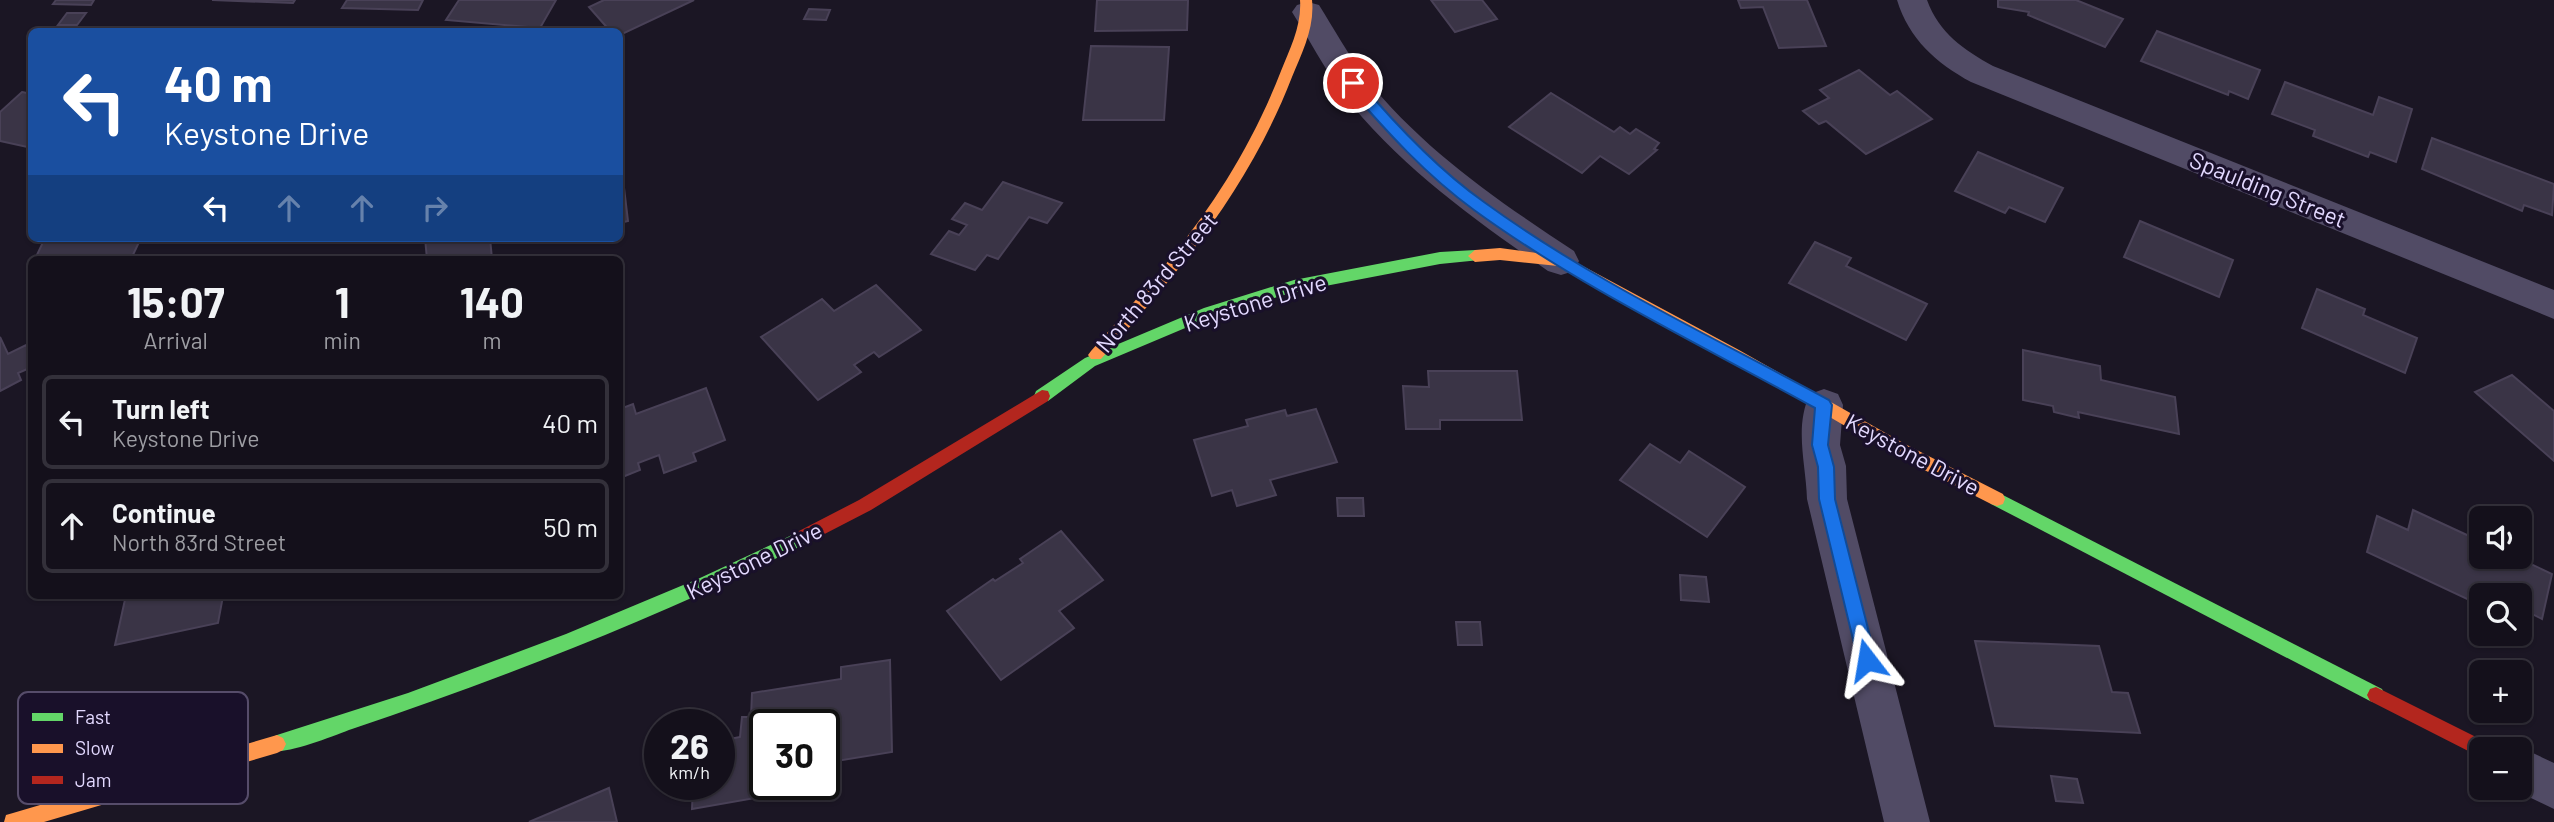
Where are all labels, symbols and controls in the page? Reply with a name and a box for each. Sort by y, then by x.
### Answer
text: 40 m [164,53,272,112]
pin [1323,53,1383,113]
icon: left [49,56,140,147]
icon: arrive [1334,64,1372,102]
text: Keystone Drive [164,113,369,151]
street label: Spaulding Street [2186,145,2350,233]
icon: left [197,189,235,227]
icon: ahead [270,189,308,227]
icon: ahead [343,189,381,227]
icon: right [416,189,454,227]
street label: North 83rd Street [1089,206,1223,358]
street label: Keystone Drive [1180,267,1330,337]
text: 15:07 [127,276,225,326]
text: 1 [335,276,350,326]
text: 140 [460,276,524,326]
text: Arrival [144,326,208,354]
text: min [324,326,361,354]
text: m [482,326,501,354]
text: Turn left [112,393,210,424]
icon: left [53,403,91,441]
text: 40 m [542,407,598,438]
street label: Keystone Drive [1841,407,1985,501]
text: Keystone Drive [112,424,260,452]
text: Continue [112,497,216,528]
map controls [2469,506,2532,800]
button: sound [2469,506,2532,569]
icon: ahead [53,507,91,545]
text: 50 m [543,511,598,542]
street label: Keystone Drive [682,515,826,605]
text: North 83rd Street [112,528,286,556]
button: search [2469,583,2532,646]
position arrow [1830,623,1904,697]
button: + [2469,660,2532,723]
legend [18,692,248,804]
text: Fast [75,705,111,728]
speed limit sign: 30 [749,709,840,800]
text: 26 [670,724,709,766]
text: Slow [75,736,114,759]
button: − [2469,737,2532,800]
text: km/h [669,761,710,783]
text: Jam [75,768,111,791]

